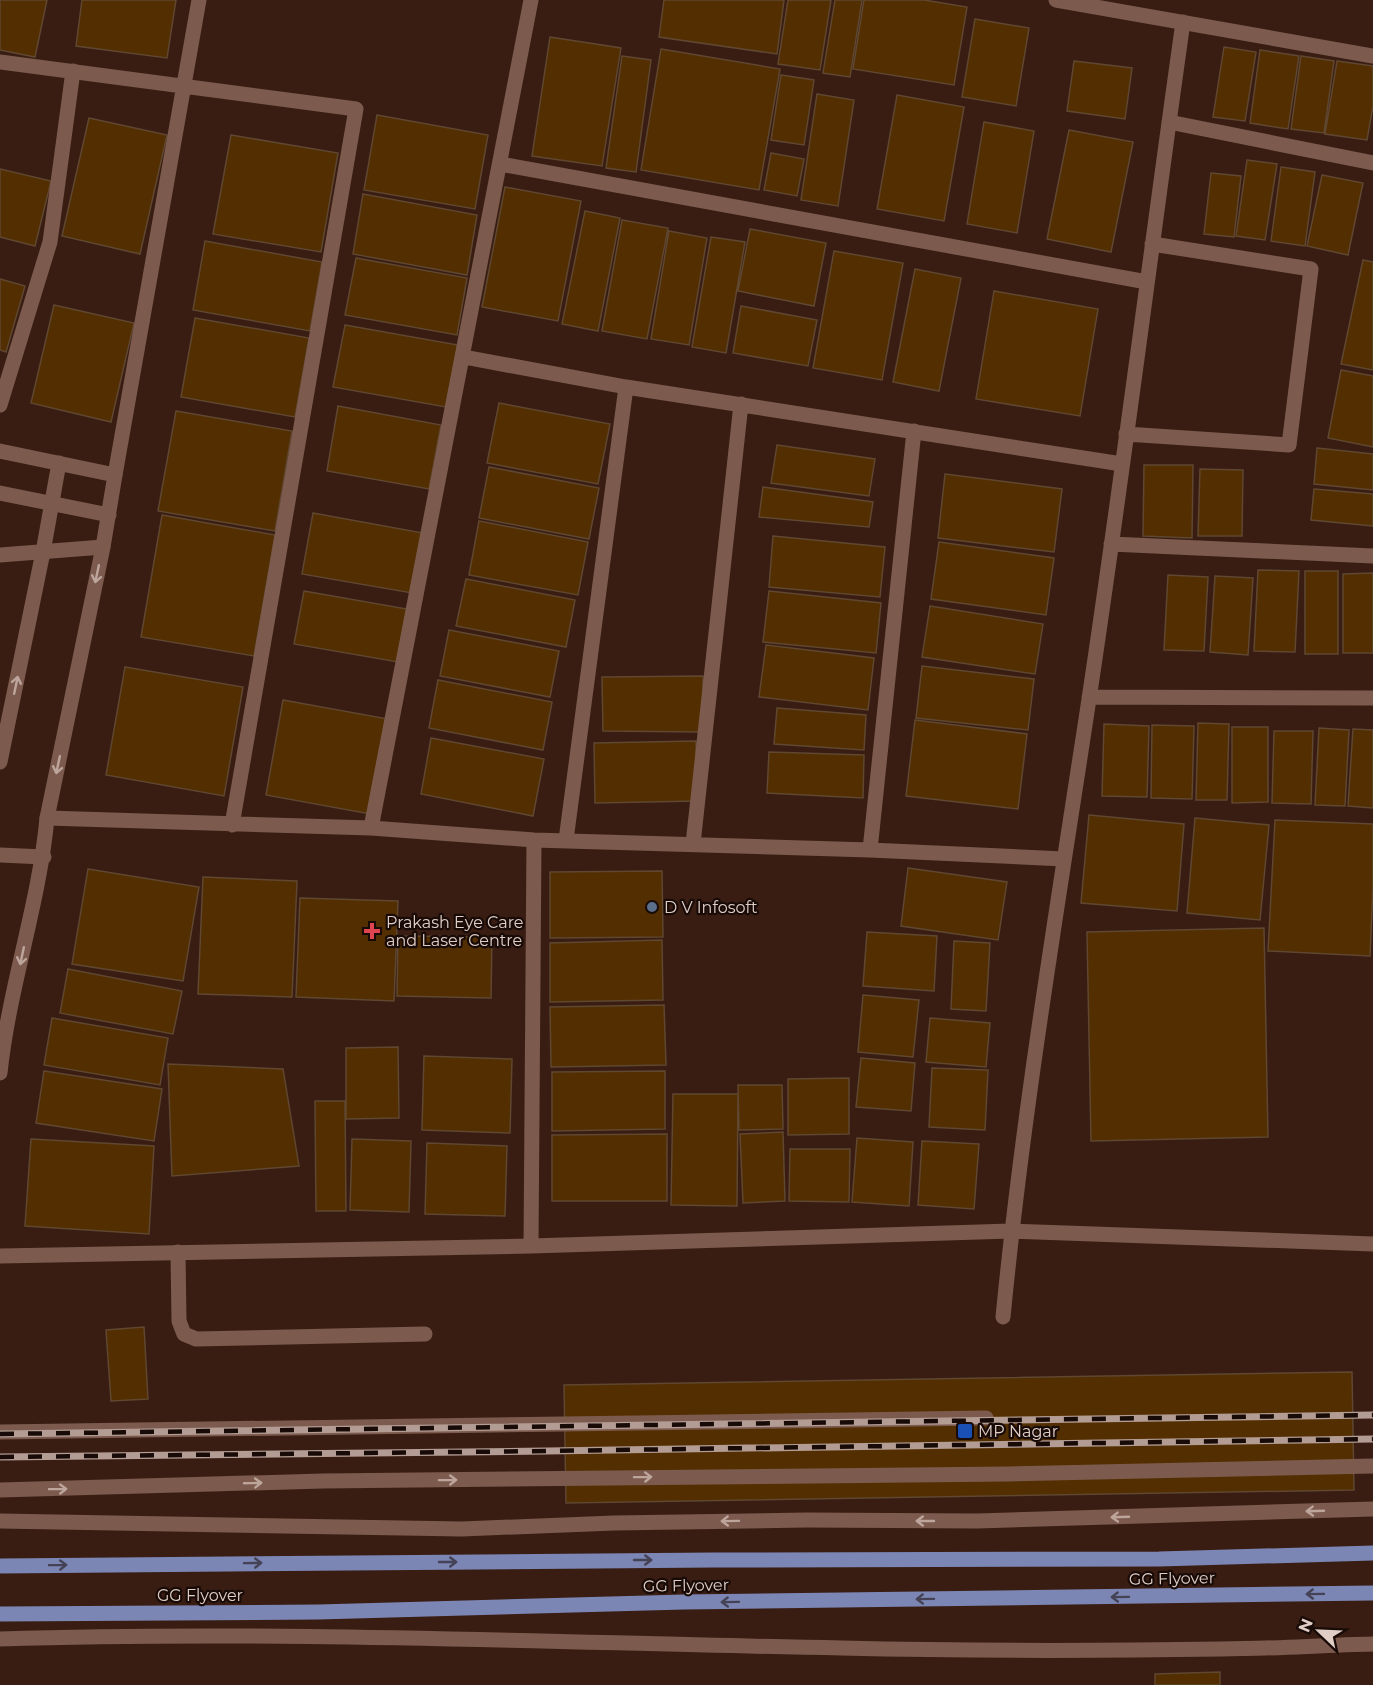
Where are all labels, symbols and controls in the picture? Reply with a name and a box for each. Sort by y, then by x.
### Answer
one-way arrow [91,564,103,583]
one-way arrow [11,675,22,695]
one-way arrow [52,754,63,774]
place label: D V Infosoft [664,898,758,917]
marker: D V Infosoft [645,900,659,914]
place label: Prakash Eye Care and Laser Centre [386,913,524,950]
marker: Prakash Eye Care and Laser Centre [363,922,381,940]
one-way arrow [16,946,27,965]
marker: MP Nagar [956,1422,974,1440]
place label: MP Nagar [978,1422,1058,1441]
one-way arrow [633,1471,653,1483]
one-way arrow [438,1474,458,1485]
one-way arrow [243,1478,263,1489]
one-way arrow [48,1483,68,1495]
one-way arrow [1305,1505,1325,1516]
one-way arrow [1110,1511,1130,1522]
one-way arrow [720,1515,740,1527]
one-way arrow [915,1515,935,1527]
one-way arrow [633,1554,653,1566]
one-way arrow [438,1556,458,1568]
one-way arrow [243,1557,263,1569]
one-way arrow [48,1559,68,1571]
street label: GG Flyover [1129,1568,1215,1589]
street label: GG Flyover [643,1575,729,1596]
street label: GG Flyover [157,1586,243,1605]
one-way arrow [1305,1588,1325,1600]
one-way arrow [1110,1591,1130,1602]
one-way arrow [915,1593,935,1605]
one-way arrow [720,1596,740,1607]
north arrow [1289,1601,1349,1661]
text: N [1294,1616,1317,1635]

